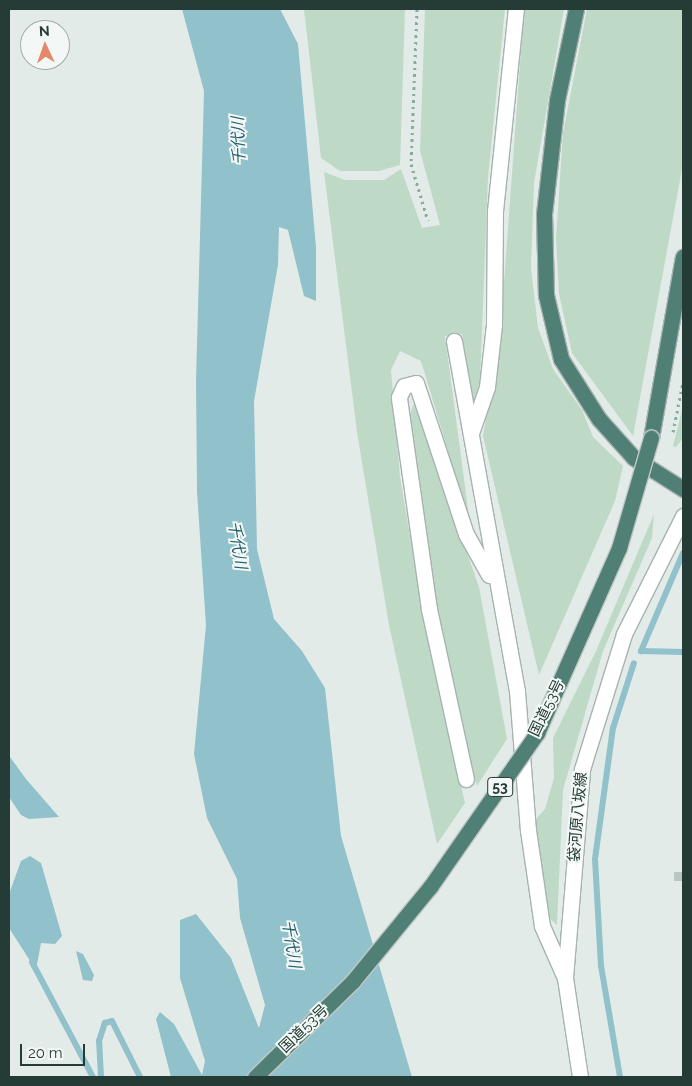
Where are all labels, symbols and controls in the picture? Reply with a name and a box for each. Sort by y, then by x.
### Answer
north arrow [20,20,70,70]
text: N [39,23,50,39]
water label: 千代川 [229,117,249,165]
water label: 千代川 [224,520,250,570]
street label: 国道53号 [525,677,569,739]
street label: 袋河原八坂線 [565,771,591,863]
road number: 53 [486,776,514,799]
water label: 千代川 [278,919,304,969]
street label: 国道53号 [276,1001,332,1057]
scale bar [22,1034,88,1066]
text: 20 m [28,1044,63,1062]

